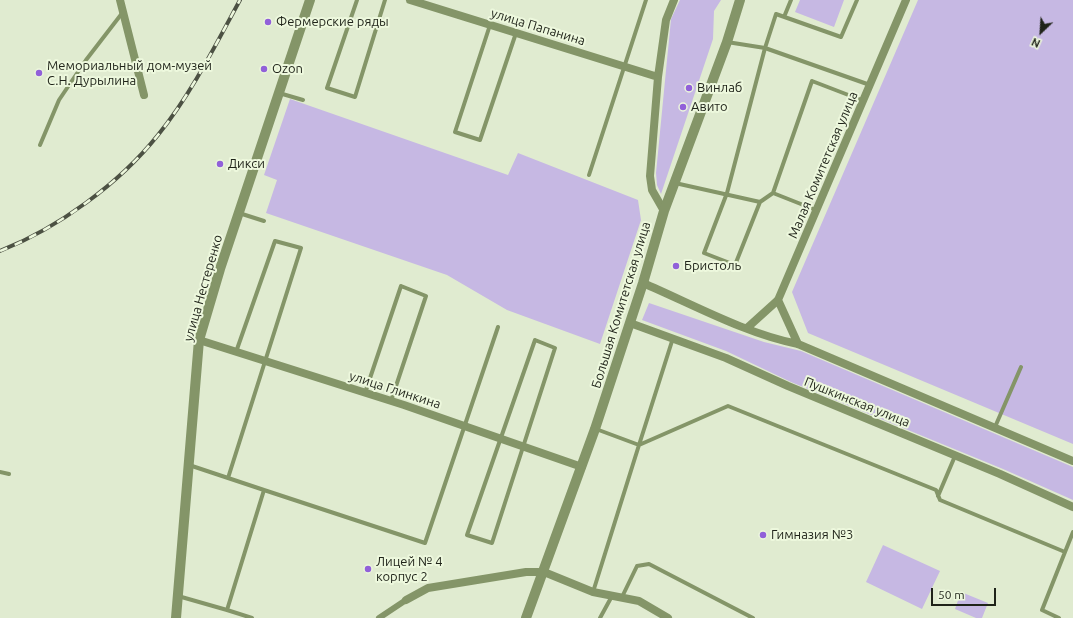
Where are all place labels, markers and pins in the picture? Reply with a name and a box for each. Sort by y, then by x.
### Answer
place label: Фермерские ряды [276,14,389,30]
marker: Фермерские ряды [263,17,273,27]
place label: Мемориальный дом-музей С.Н. Дурылина [47,58,212,89]
place label: Ozon [272,61,303,77]
marker: Ozon [259,64,269,74]
marker: Мемориальный дом-музей С.Н. Дурылина [34,68,44,78]
place label: Винлаб [697,80,742,96]
marker: Винлаб [684,83,694,93]
place label: Авито [691,99,728,115]
marker: Авито [678,102,688,112]
place label: Дикси [228,156,265,172]
marker: Дикси [215,159,225,169]
place label: Бристоль [684,258,741,274]
marker: Бристоль [671,261,681,271]
place label: Гимназия №3 [771,527,853,543]
marker: Гимназия №3 [758,530,768,540]
place label: Лицей № 4 корпус 2 [376,554,443,585]
marker: Лицей № 4 корпус 2 [363,564,373,574]

